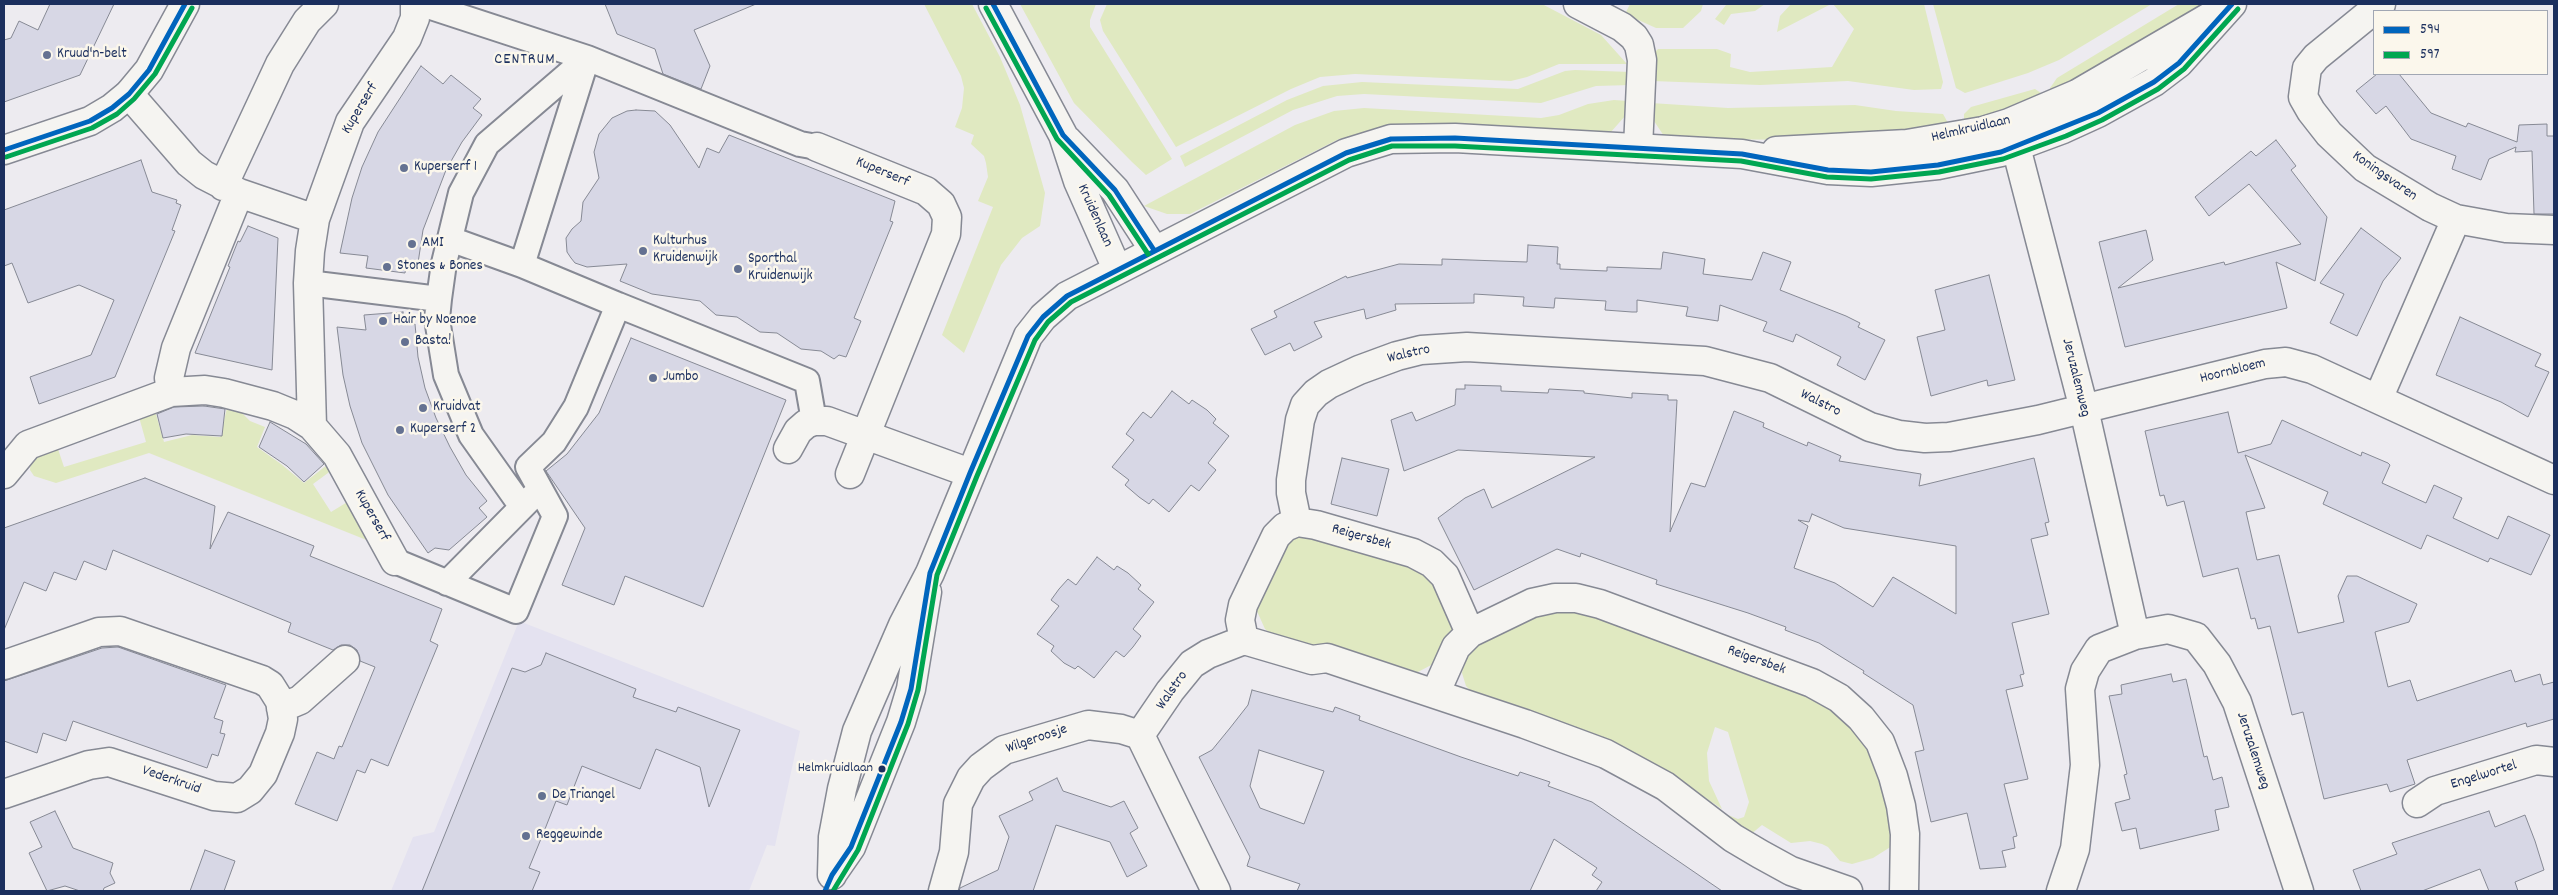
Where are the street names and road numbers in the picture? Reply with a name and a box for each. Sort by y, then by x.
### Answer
street label: Kuperserf [339,80,383,138]
street label: Helmkruidlaan [1930,112,2012,148]
street label: Koningsvaren [2348,148,2420,206]
street label: Kuperserf [853,154,911,192]
street label: Kruidenlaan [1072,182,1116,250]
street label: Jeruzalemweg [2057,337,2093,419]
street label: Walstro [1386,341,1432,369]
street label: Hoornbloem [2198,355,2268,389]
street label: Walstro [1797,386,1843,422]
street label: Kuperserf [349,487,393,545]
street label: Reigersbek [1329,521,1393,555]
street label: Reigersbek [1724,642,1788,680]
street label: Walstro [1153,668,1193,714]
street label: Jeruzalemweg [2231,710,2273,792]
street label: Wilgeroosje [1004,721,1070,759]
street label: Engelwortel [2449,757,2519,795]
street label: Vederkruid [139,763,203,799]

